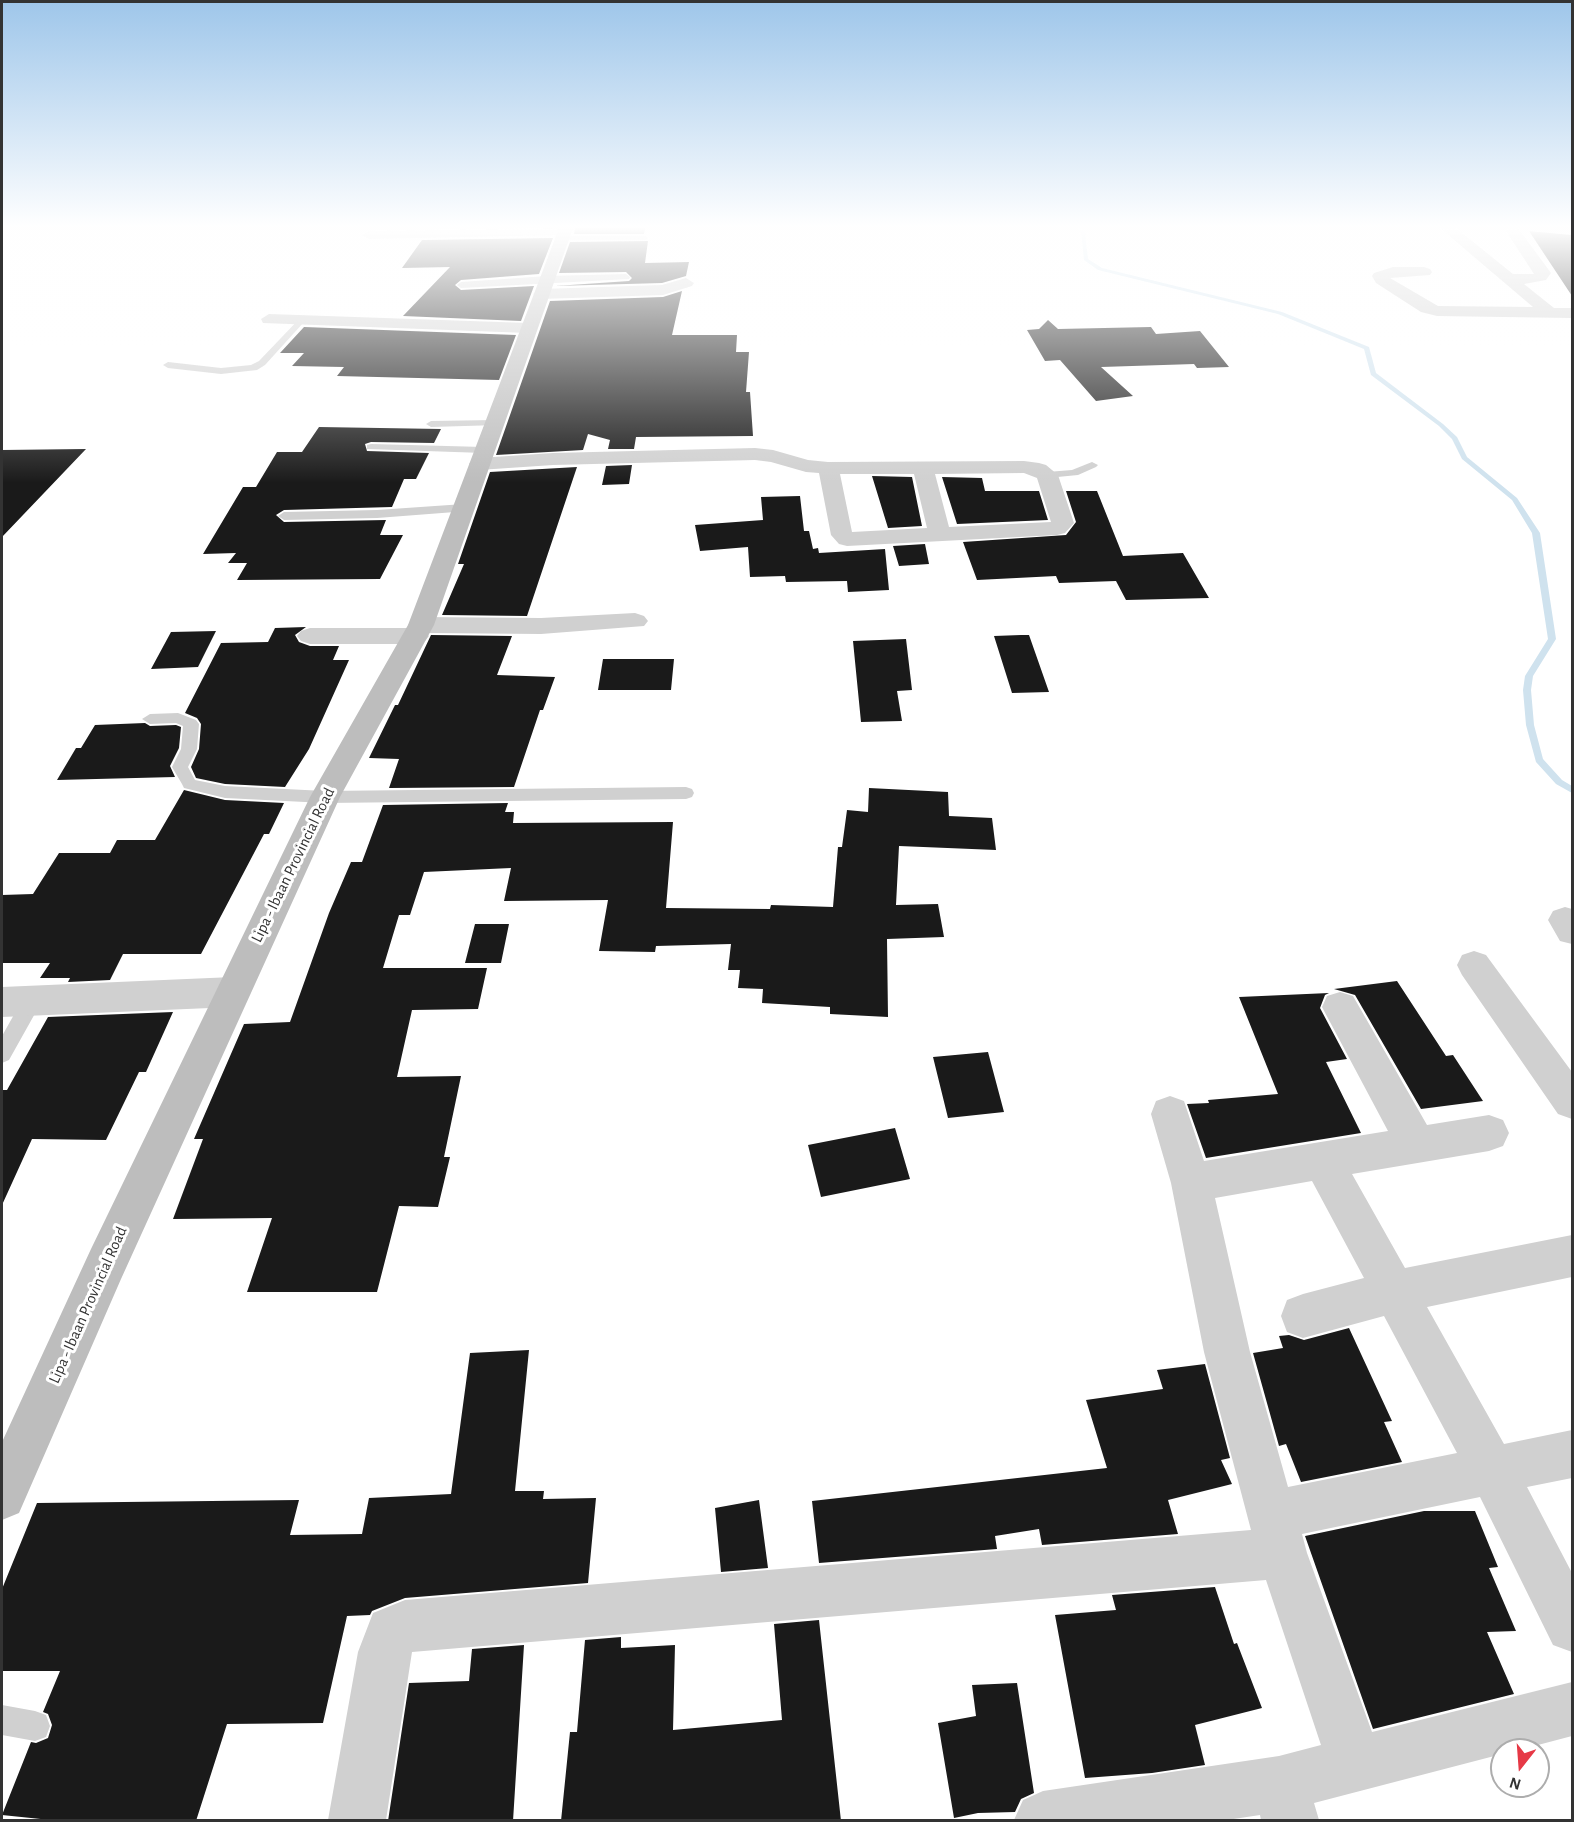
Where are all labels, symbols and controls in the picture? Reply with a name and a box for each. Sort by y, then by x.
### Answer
street label: Lipa - Ibaan Provincial Road [247,784,339,946]
street label: Lipa - Ibaan Provincial Road [45,1224,131,1386]
north arrow [1490,1738,1550,1798]
text: N [1508,1774,1523,1793]

